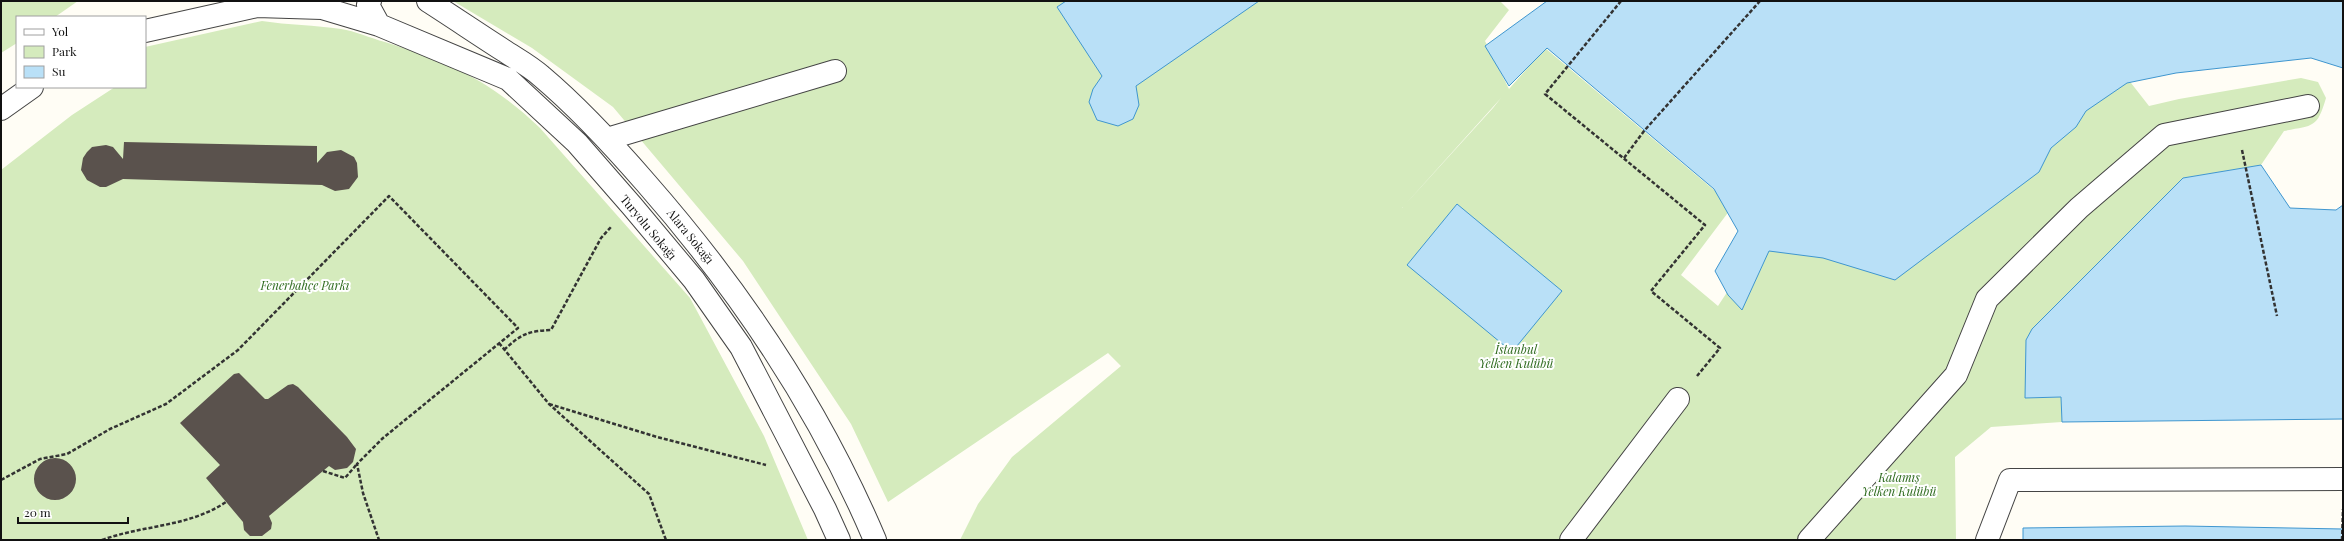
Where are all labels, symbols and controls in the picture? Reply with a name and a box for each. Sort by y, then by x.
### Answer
legend [16,16,146,88]
text: Yol [51,23,69,39]
text: Park [52,43,77,59]
text: Su [52,63,65,79]
street label: Turyolu Sokağı [617,191,681,263]
street label: Alara Sokağı [663,204,718,267]
park label: Fenerbahçe Parkı [260,277,350,293]
park label: İstanbul Yelken Kulübü [1479,341,1553,371]
park label: Kalamış Yelken Kulübü [1862,469,1936,499]
scale bar [18,499,128,525]
text: 20 m [24,504,51,520]

